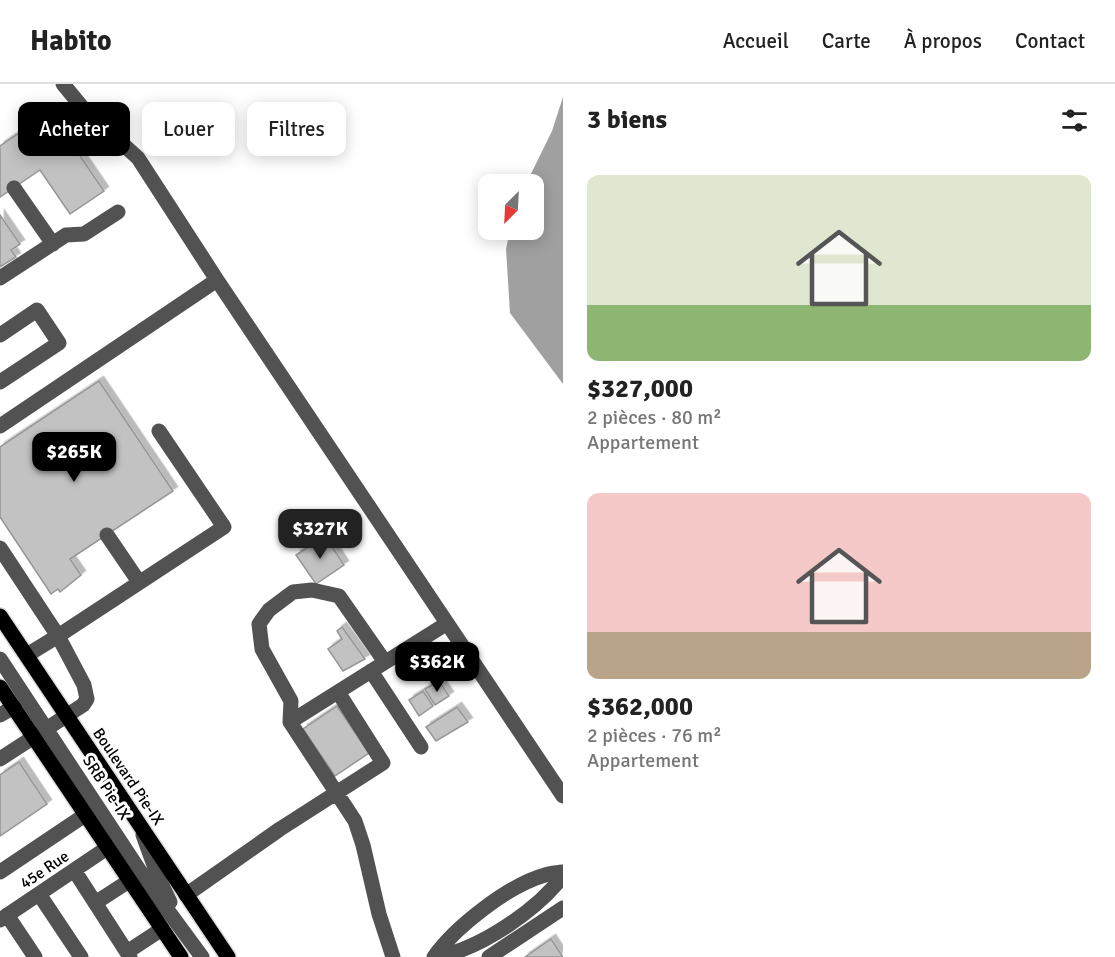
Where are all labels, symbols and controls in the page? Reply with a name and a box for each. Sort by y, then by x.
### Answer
text: Habito [30,24,112,58]
text: Accueil [723,28,789,54]
text: Carte [822,28,871,54]
text: À propos [904,28,982,54]
text: Contact [1015,28,1085,54]
chip: Acheter [18,102,130,156]
chip: Louer [142,102,235,156]
chip: Filtres [247,102,346,156]
text: 3 biens [587,104,667,136]
icon: filters [1058,104,1091,137]
north arrow [478,174,544,240]
map controls [478,174,544,240]
icon: home [785,214,893,322]
text: $327,000 [587,373,693,405]
text: 2 pièces · 80 m² [587,405,722,430]
text: Appartement [587,430,699,455]
pin: $265K [32,432,116,483]
text: $265K [46,439,102,464]
pin: $327K [278,509,362,560]
text: $327K [292,516,348,541]
icon: home [785,532,893,640]
pin: $362K [395,642,479,693]
text: $362K [409,649,465,674]
text: $362,000 [587,691,693,723]
text: 2 pièces · 76 m² [587,723,722,748]
street label: Boulevard Pie-IX [88,724,168,830]
text: Appartement [587,748,699,773]
street label: SRB Pie-IX [78,752,135,824]
street label: 45e Rue [16,846,73,893]

